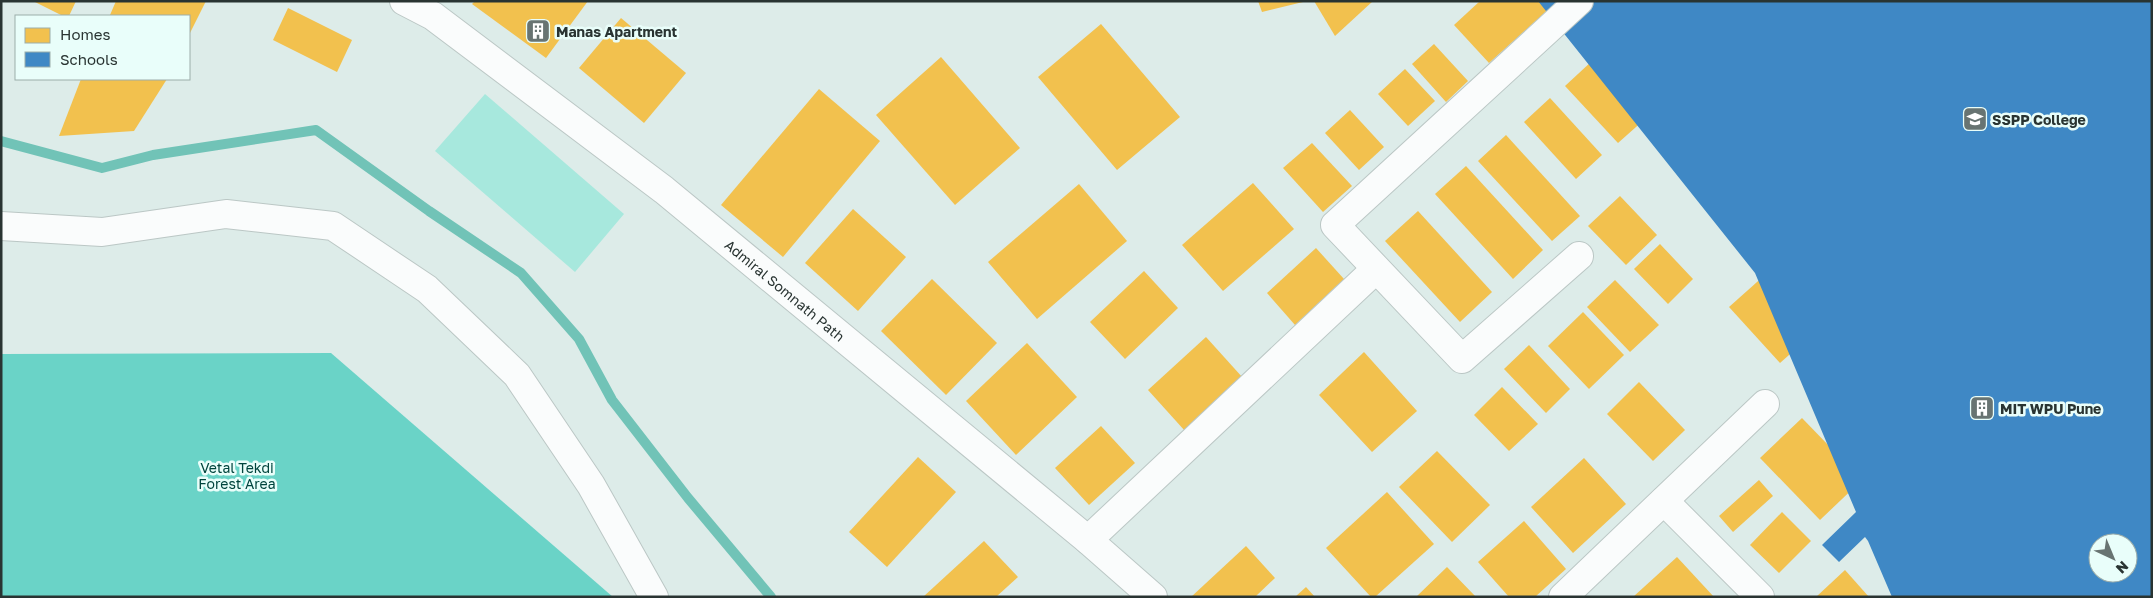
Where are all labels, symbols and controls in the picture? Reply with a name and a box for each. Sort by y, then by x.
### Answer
legend [15,15,190,80]
building icon: Manas Apartment [525,18,551,44]
place label: Manas Apartment [556,23,677,40]
text: Homes [60,25,110,43]
text: Schools [60,50,118,68]
school or university icon: SSPP College [1962,106,1988,132]
place label: SSPP College [1992,111,2086,128]
street label: Admiral Somnath Path [722,236,849,344]
building icon: MIT WPU Pune [1969,395,1995,421]
place label: MIT WPU Pune [2000,400,2101,417]
park label: Vetal Tekdi Forest Area [198,459,276,492]
north arrow [2088,533,2138,583]
text: N [2113,558,2132,578]

